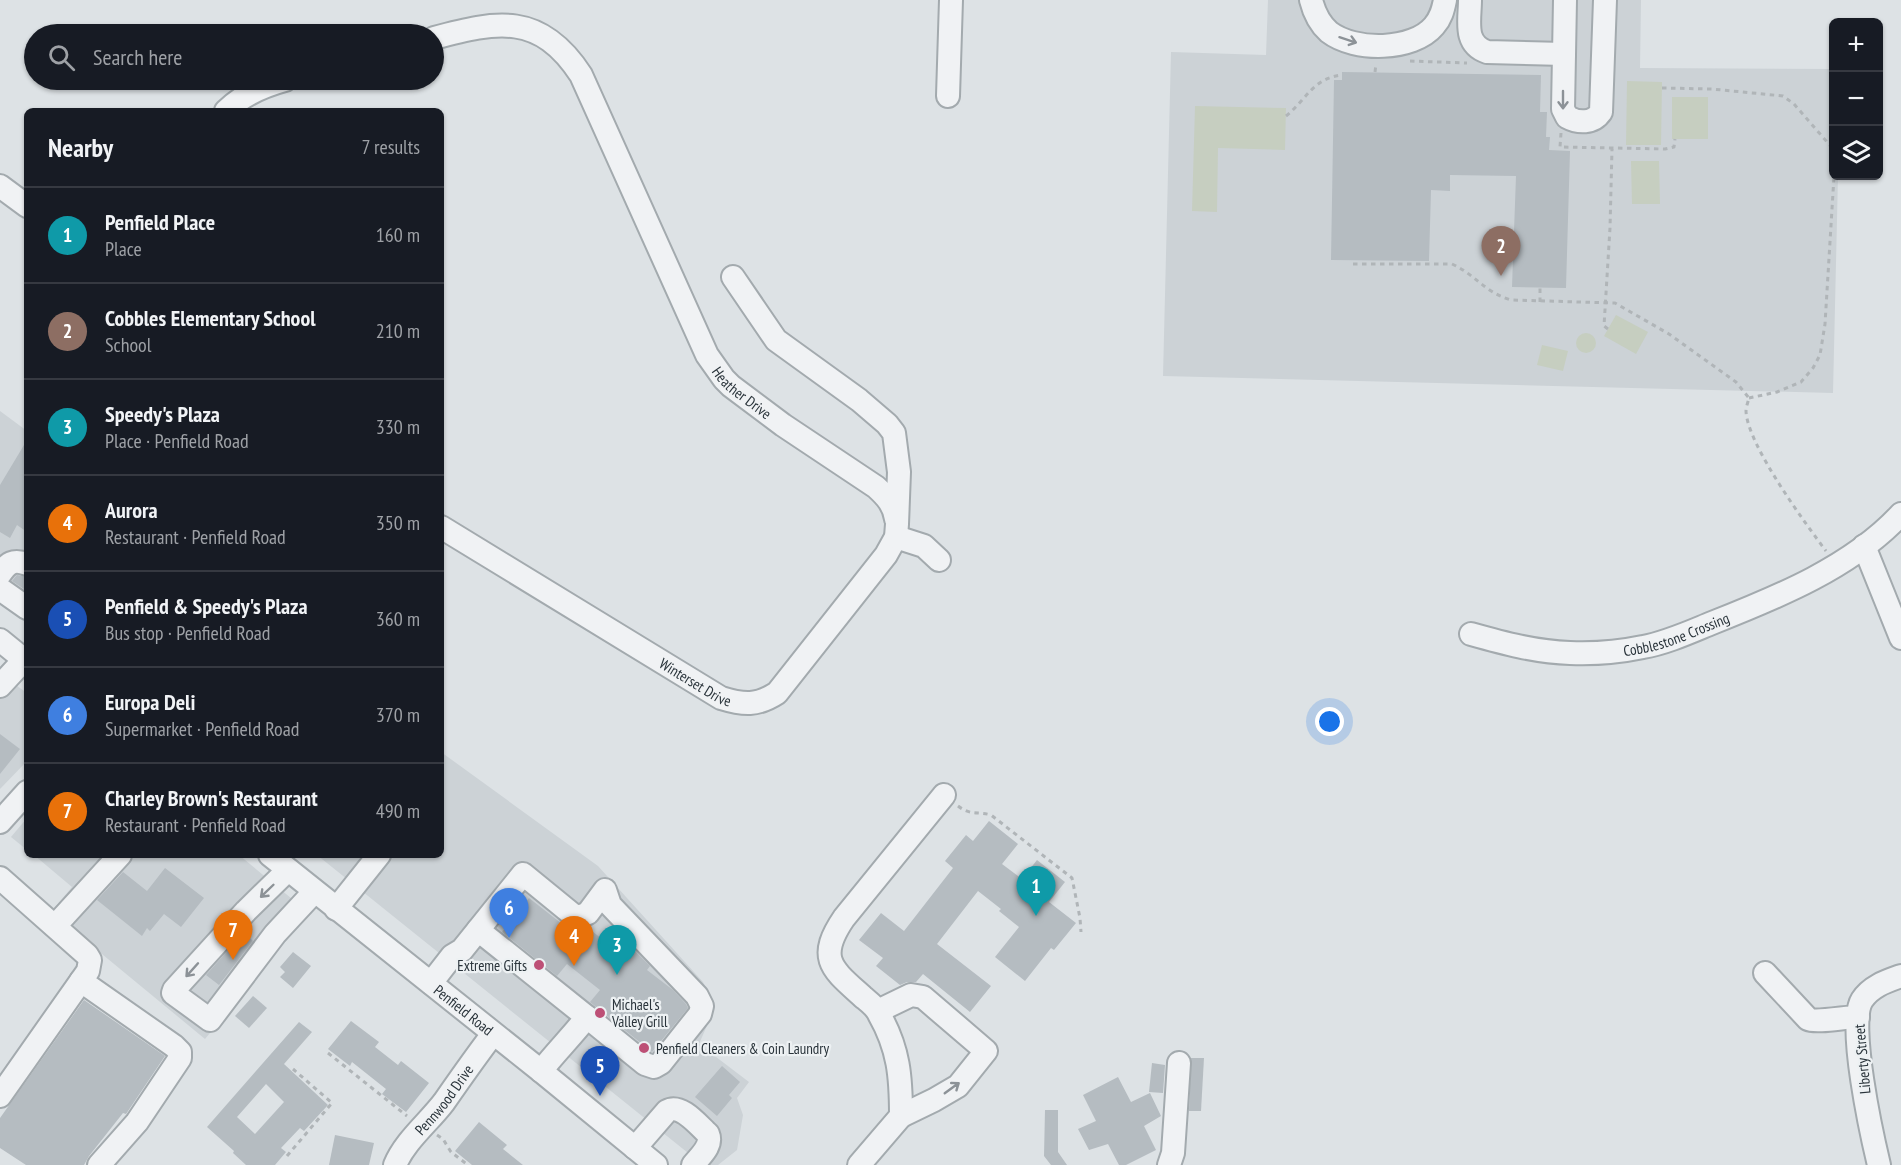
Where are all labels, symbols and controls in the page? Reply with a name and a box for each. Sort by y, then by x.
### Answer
map controls [1829,18,1883,180]
button: + [1829,18,1883,72]
search box [24,24,444,90]
one-way arrow [1338,36,1357,47]
icon: search [45,41,78,74]
text: Search here [93,43,182,71]
button: − [1829,72,1883,126]
one-way arrow [1557,90,1569,110]
button: layers [1829,126,1883,180]
text: Nearby [48,131,113,164]
text: 7 results [362,134,420,160]
text: Penfield Place [105,208,215,236]
text: 1 [63,222,72,248]
text: 160 m [376,222,420,248]
pin: 2 [1482,226,1520,276]
text: Place [105,236,142,262]
text: Cobbles Elementary School [105,304,316,332]
text: 2 [63,318,72,344]
text: 210 m [376,318,420,344]
text: School [105,332,151,358]
street label: Heather Drive [708,363,776,423]
text: Speedy's Plaza [105,400,220,428]
text: 3 [63,414,72,440]
text: 330 m [376,414,420,440]
text: Place · Penfield Road [105,428,249,454]
text: Aurora [105,496,158,524]
text: 4 [63,510,72,536]
text: 350 m [376,510,420,536]
text: Restaurant · Penfield Road [105,524,286,550]
text: Penfield & Speedy's Plaza [105,592,308,620]
text: 5 [63,606,72,632]
text: 360 m [376,606,420,632]
street label: Cobblestone Crossing [1622,608,1732,660]
text: Bus stop · Penfield Road [105,620,270,646]
street label: Winterset Drive [656,653,733,710]
text: Europa Deli [105,688,195,716]
text: 6 [63,702,72,728]
text: 370 m [376,702,420,728]
your location [1315,707,1344,736]
text: Supermarket · Penfield Road [105,716,299,742]
text: Charley Brown's Restaurant [105,784,318,812]
text: 7 [63,798,72,824]
text: 490 m [376,798,420,824]
text: Restaurant · Penfield Road [105,812,286,838]
pin: 1 [1016,866,1056,916]
one-way arrow [259,883,274,898]
pin: 6 [490,888,528,938]
pin: 7 [214,910,252,960]
pin: 4 [554,916,594,966]
pin: 3 [598,926,636,975]
place label: Extreme Gifts [457,956,527,975]
marker: Extreme Gifts [532,958,546,972]
one-way arrow [185,962,199,977]
street label: Penfield Road [430,980,498,1039]
place label: Michael's Valley Grill [611,995,668,1031]
marker: Michael's Valley Grill [593,1006,607,1020]
street label: Liberty Street [1849,1023,1875,1095]
place label: Penfield Cleaners & Coin Laundry [656,1039,829,1058]
marker: Penfield Cleaners & Coin Laundry [637,1041,651,1055]
pin: 5 [580,1046,620,1096]
street label: Pennwood Drive [410,1060,477,1139]
one-way arrow [944,1082,960,1094]

